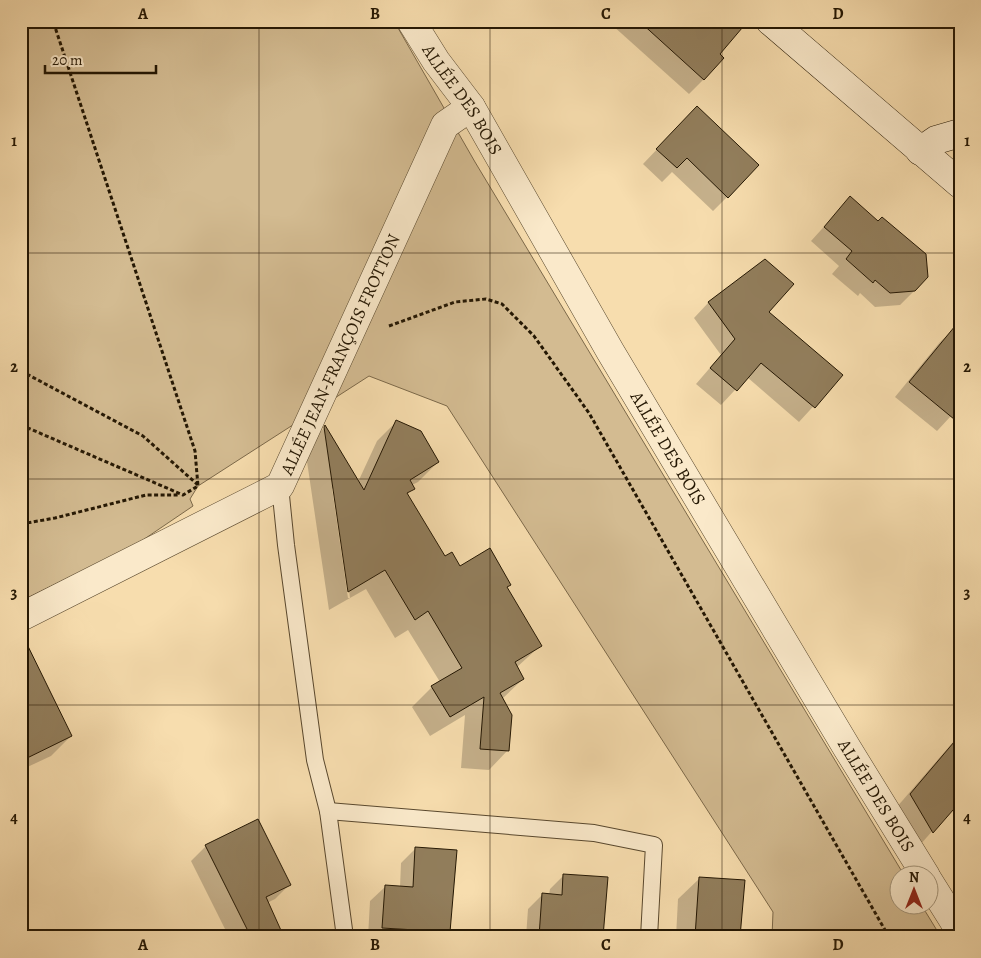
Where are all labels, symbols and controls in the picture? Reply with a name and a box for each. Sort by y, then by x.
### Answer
text: A [137,3,149,25]
text: B [370,3,380,25]
text: C [601,3,611,25]
text: D [832,3,844,25]
street label: ALLÉE DES BOIS [416,39,508,159]
scale bar [45,42,156,74]
text: 20 m [52,50,83,70]
text: 1 [11,130,17,152]
text: 1 [964,130,970,152]
street label: ALLÉE JEAN-FRANÇOIS FROTTON [274,230,406,480]
text: 2 [10,356,18,378]
text: 2 [963,356,971,378]
street label: ALLÉE DES BOIS [624,386,711,510]
text: 3 [11,582,18,604]
text: 3 [964,582,971,604]
street label: ALLÉE DES BOIS [832,734,920,857]
text: 4 [10,807,18,829]
text: 4 [963,807,971,829]
north arrow [888,866,938,916]
text: N [909,868,919,887]
text: A [137,934,149,956]
text: B [370,934,380,956]
text: C [601,934,611,956]
text: D [832,934,844,956]

